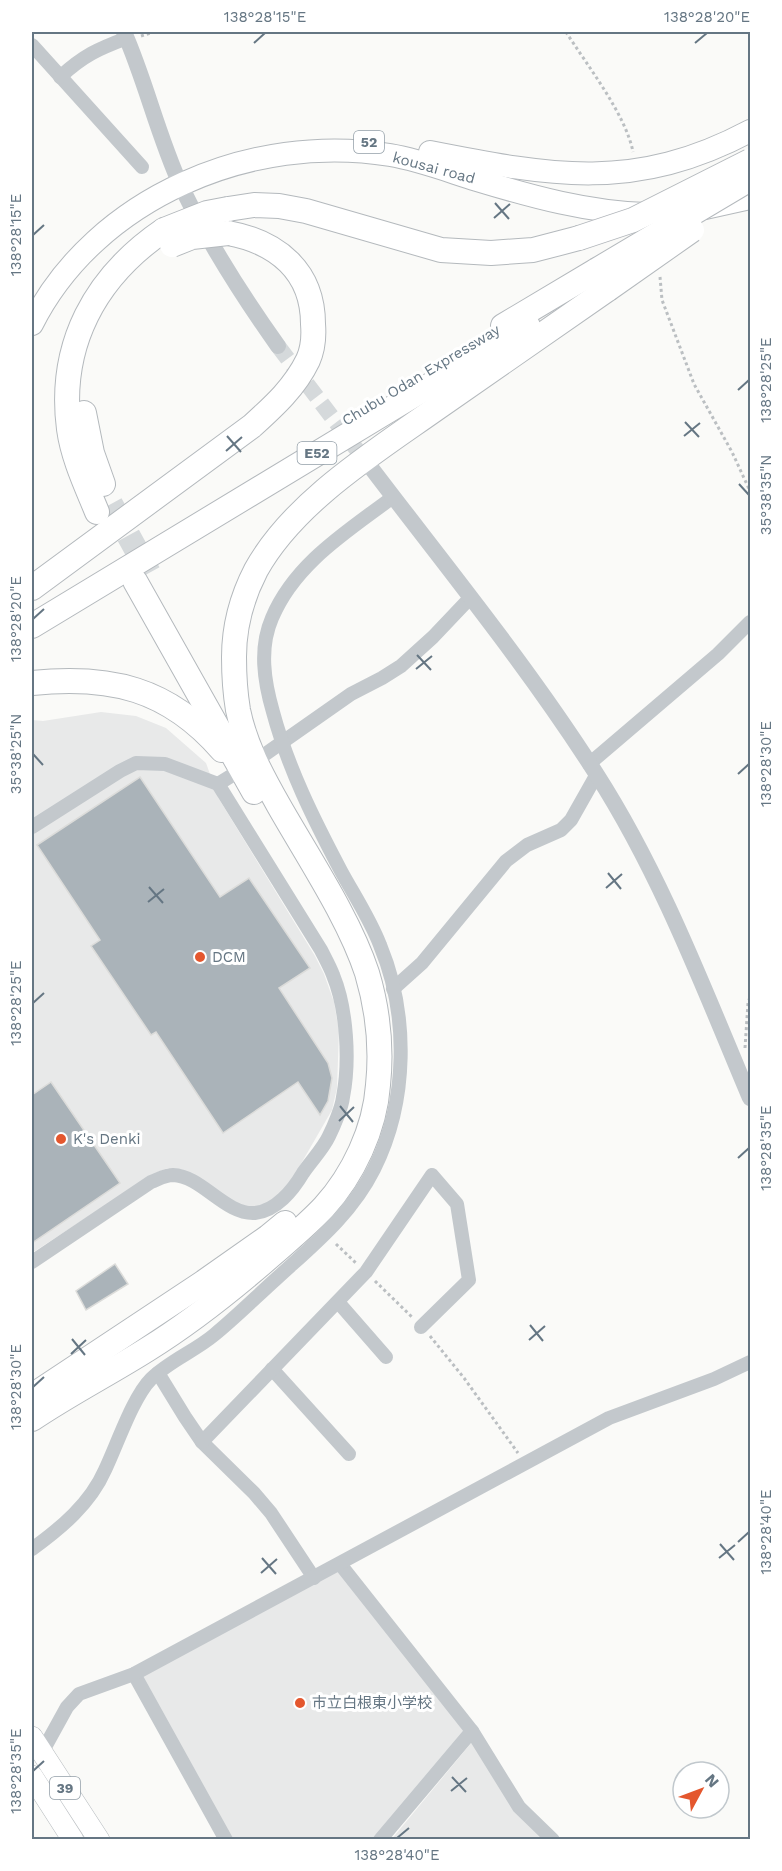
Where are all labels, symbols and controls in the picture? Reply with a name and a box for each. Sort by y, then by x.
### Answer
text: 138°28'15"E [224,8,306,26]
text: 138°28'20"E [664,8,750,26]
road number: 52 [354,131,384,153]
street label: kousai road [391,148,477,188]
text: 138°28'15"E [7,194,25,276]
street label: Chubu Odan Expressway [339,321,503,429]
text: 138°28'25"E [757,337,775,423]
road number: E52 [298,442,336,464]
text: 35°38'35"N [757,455,775,535]
text: 138°28'20"E [7,576,25,662]
text: 35°38'25"N [7,714,25,794]
text: 138°28'30"E [757,721,775,807]
place label: DCM [212,948,246,966]
marker: DCM [193,950,207,964]
text: 138°28'25"E [7,960,25,1046]
text: 138°28'35"E [757,1105,775,1191]
place label: K's Denki [73,1130,140,1148]
marker: K's Denki [54,1132,68,1146]
text: 138°28'30"E [7,1344,25,1430]
text: 138°28'40"E [757,1490,775,1574]
place label: 市立白根東小学校 [312,1694,432,1712]
marker: 市立白根東小学校 [293,1696,307,1710]
text: 138°28'35"E [7,1728,25,1814]
north arrow [671,1760,731,1820]
text: N [701,1770,723,1791]
road number: 39 [50,1777,80,1799]
text: 138°28'40"E [355,1846,439,1864]

